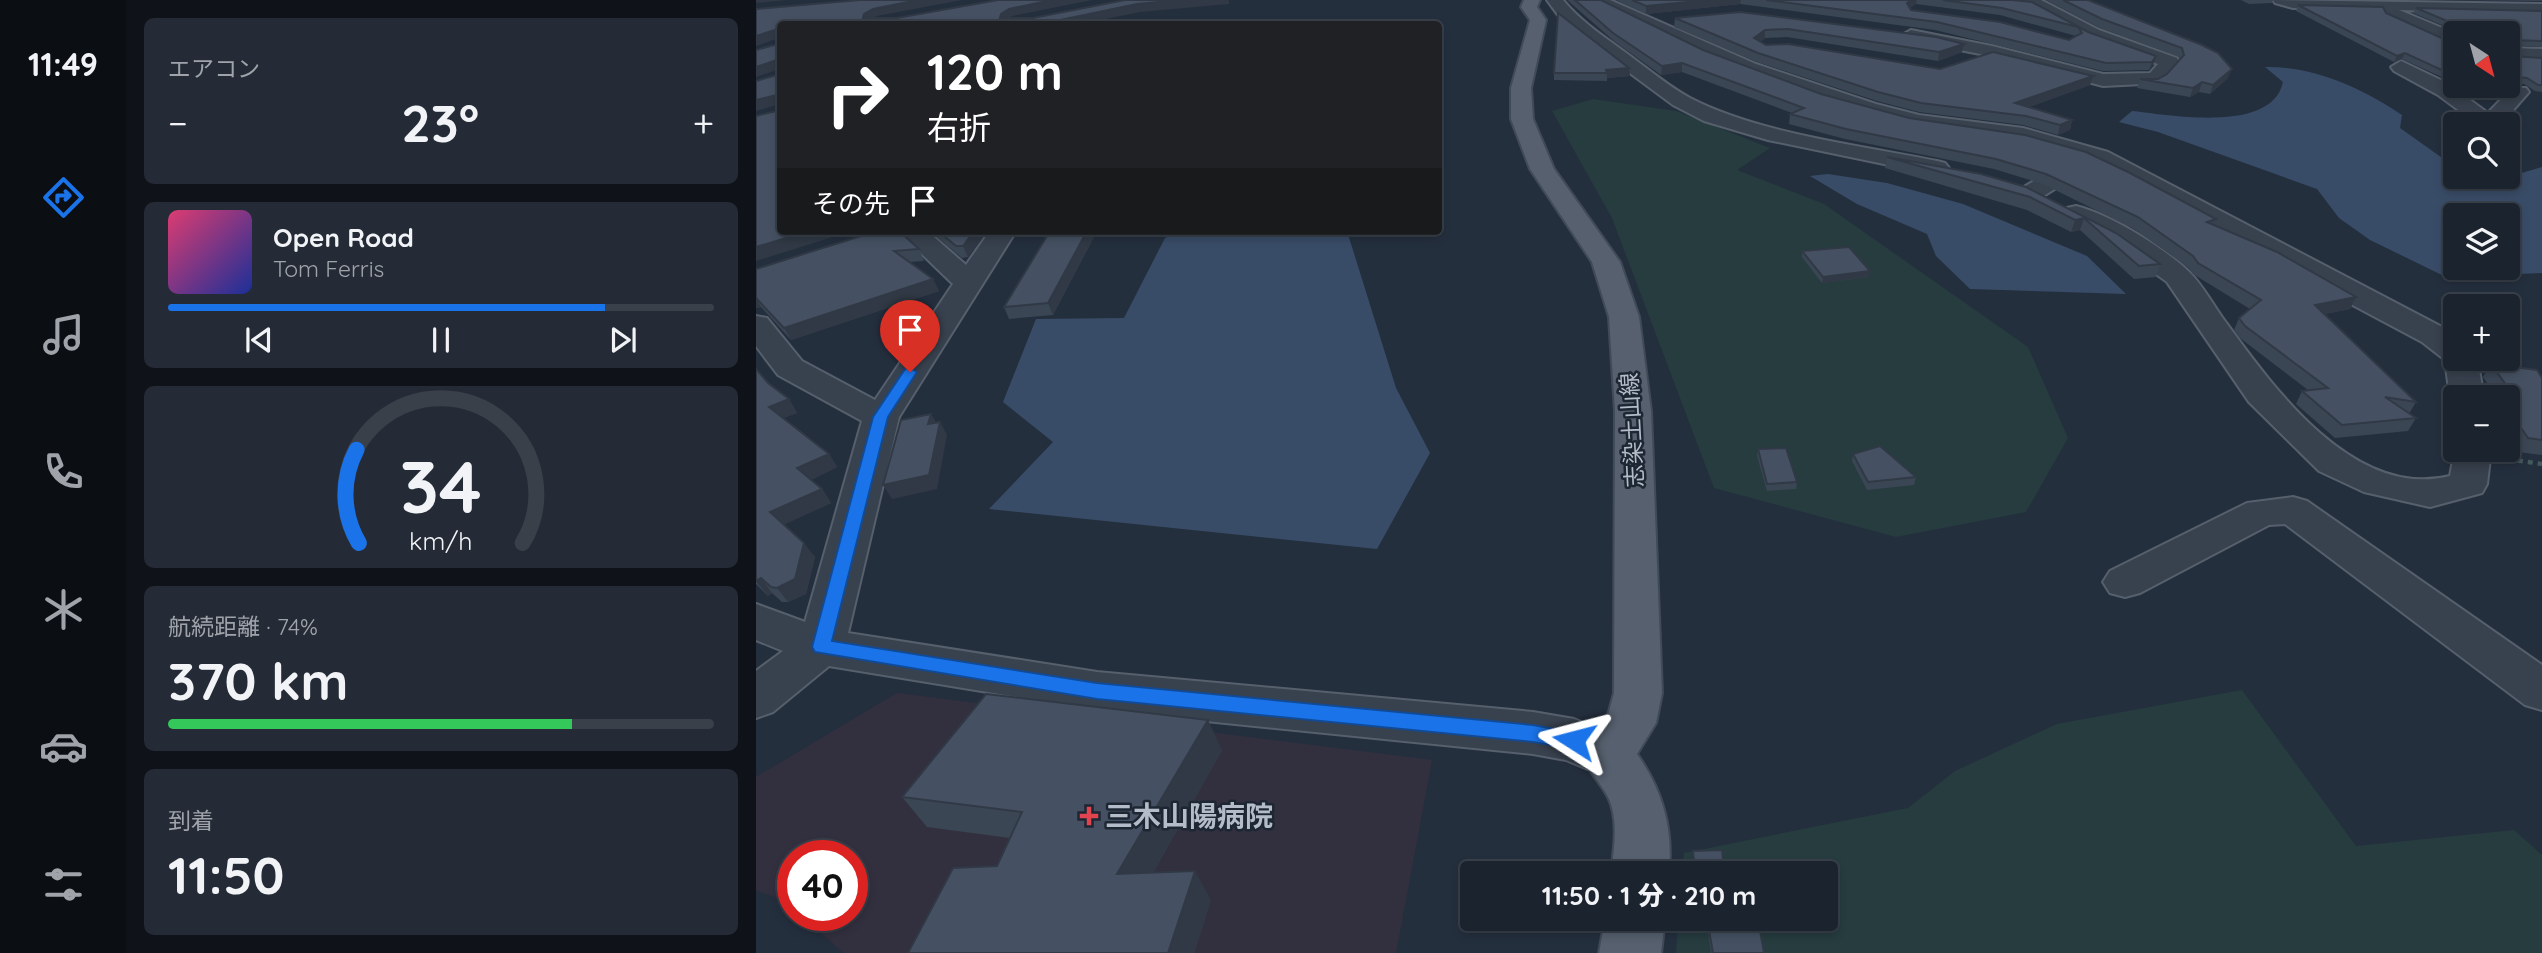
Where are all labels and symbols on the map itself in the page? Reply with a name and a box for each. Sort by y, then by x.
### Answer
north arrow [2443,21,2520,98]
pin [880,300,940,372]
street label: 志染土山線 [1614,372,1649,488]
position arrow [1537,703,1611,777]
place label: 三木山陽病院 [1105,798,1273,833]
marker: 三木山陽病院 [1079,806,1099,826]
speed limit sign: 40 [777,840,868,931]

